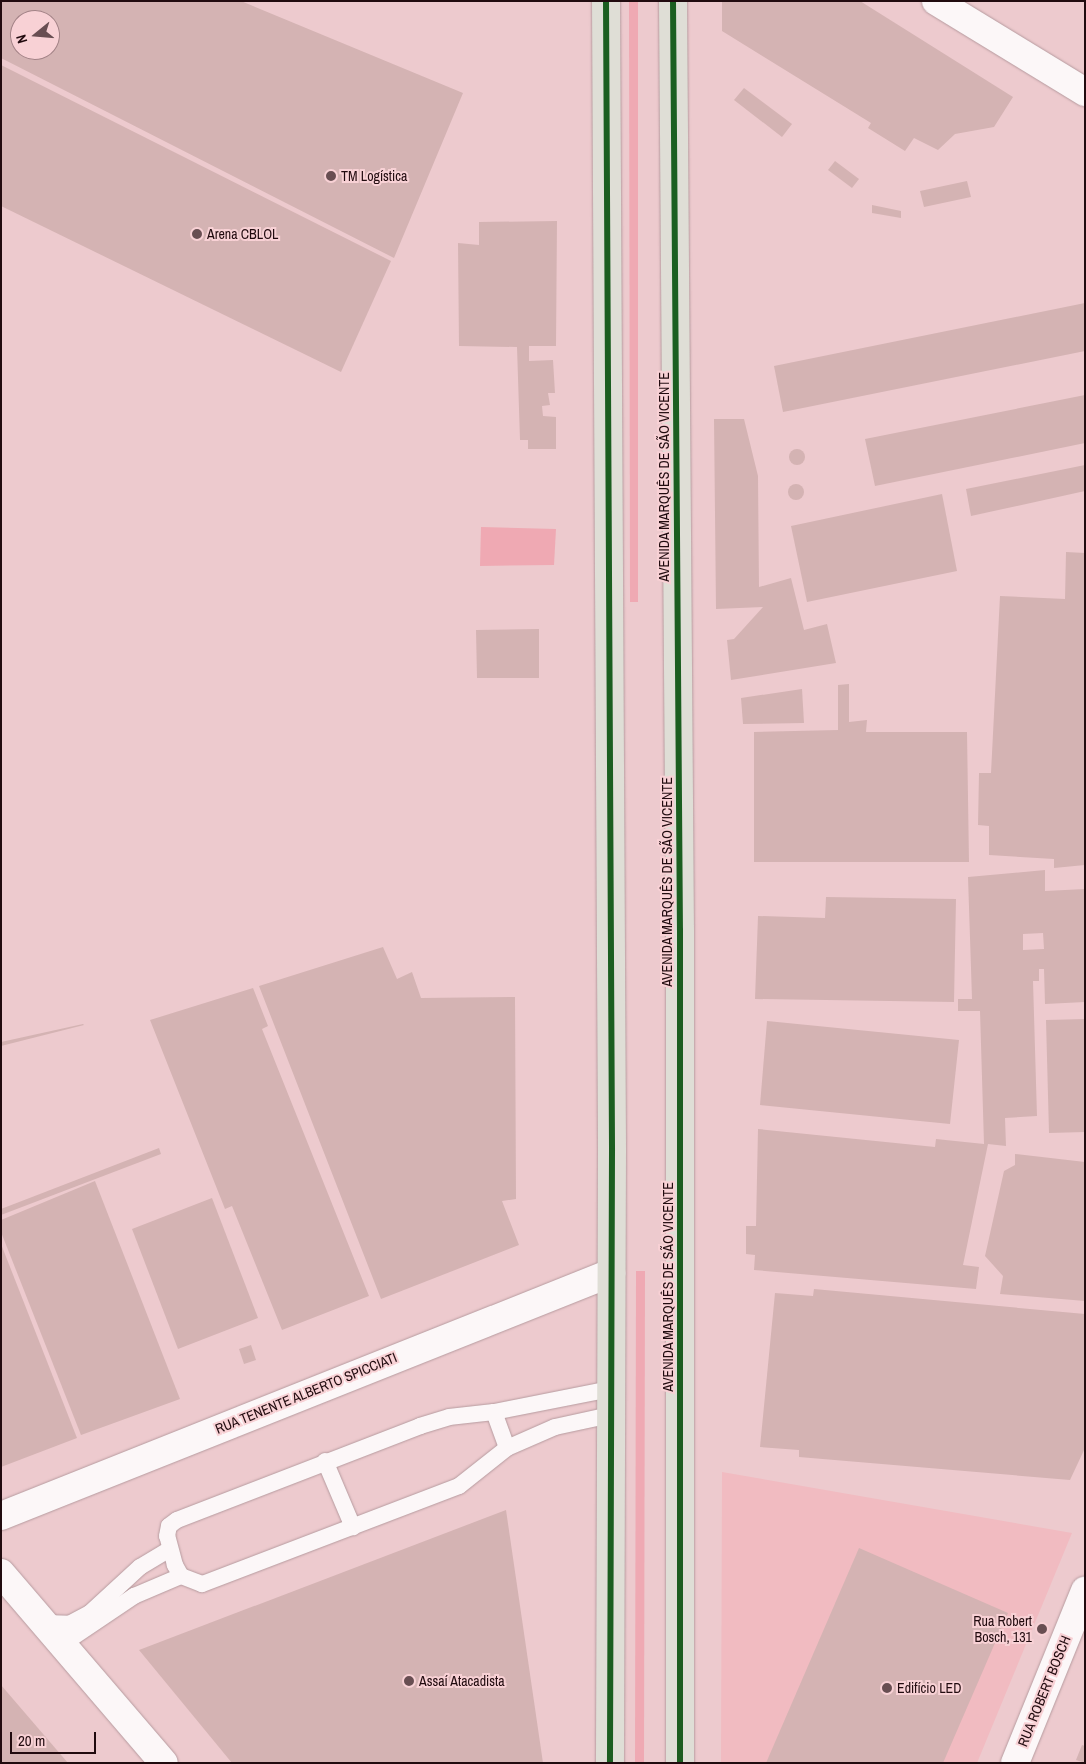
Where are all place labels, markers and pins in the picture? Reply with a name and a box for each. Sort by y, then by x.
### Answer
place label: TM Logística [341,168,407,184]
marker: TM Logística [325,170,337,182]
place label: Arena CBLOL [207,226,278,242]
marker: Arena CBLOL [191,228,203,240]
place label: Rua Robert Bosch, 131 [973,1613,1032,1645]
marker: Rua Robert Bosch, 131 [1036,1623,1048,1635]
place label: Assaí Atacadista [419,1673,505,1689]
marker: Assaí Atacadista [403,1675,415,1687]
place label: Edifício LED [897,1680,961,1696]
marker: Edifício LED [881,1682,893,1694]

